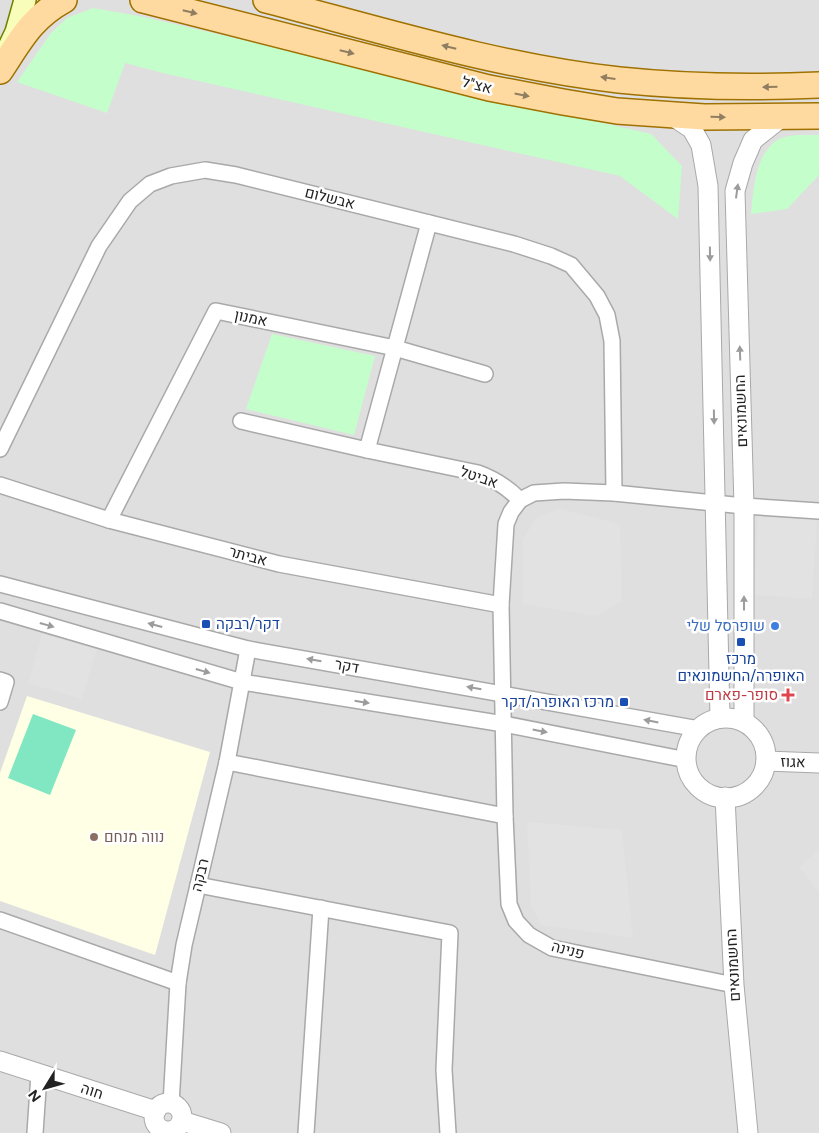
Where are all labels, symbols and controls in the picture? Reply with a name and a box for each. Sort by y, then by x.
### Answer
one-way arrow [182,8,197,16]
one-way arrow [441,43,456,51]
one-way arrow [340,48,355,56]
street label: אצ"ל [460,73,494,97]
one-way arrow [600,74,616,82]
one-way arrow [762,83,778,91]
one-way arrow [515,91,531,99]
one-way arrow [710,114,726,122]
street label: אבשלום [303,183,357,213]
one-way arrow [733,183,741,199]
one-way arrow [706,247,714,263]
street label: אמנון [233,306,269,330]
one-way arrow [735,345,743,361]
street label: החשמונאים [731,374,751,448]
one-way arrow [710,409,718,425]
street label: אביטל [458,462,500,492]
street label: אביתר [227,542,269,570]
one-way arrow [740,595,748,611]
place label: דקר/רבקה [216,615,280,633]
place label: שופרסל שלי [687,617,765,635]
marker: דקר/רבקה [200,618,212,630]
marker: שופרסל שלי [769,620,781,632]
one-way arrow [148,621,163,629]
one-way arrow [39,622,54,630]
marker: מרכז האופרה/החשמונאים [735,636,747,648]
place label: מרכז האופרה/החשמונאים [677,650,805,685]
street label: דקר [333,655,361,677]
one-way arrow [305,656,321,664]
one-way arrow [195,667,210,675]
one-way arrow [465,684,481,692]
place label: סופר-פארם [705,686,778,704]
marker: סופר-פארם [782,689,794,701]
place label: מרכז האופרה/דקר [501,693,614,711]
marker: מרכז האופרה/דקר [618,696,630,708]
one-way arrow [354,698,370,706]
one-way arrow [642,717,658,725]
one-way arrow [532,728,548,736]
street label: אגוז [780,753,806,771]
place label: נווה מנחם [104,828,164,846]
marker: נווה מנחם [88,831,100,843]
street label: רבקה [187,857,213,893]
street label: החשמונאים [722,928,744,1002]
street label: פנינה [549,937,587,963]
north arrow [20,1063,70,1113]
street label: חוה [79,1079,105,1103]
text: N [25,1086,45,1105]

